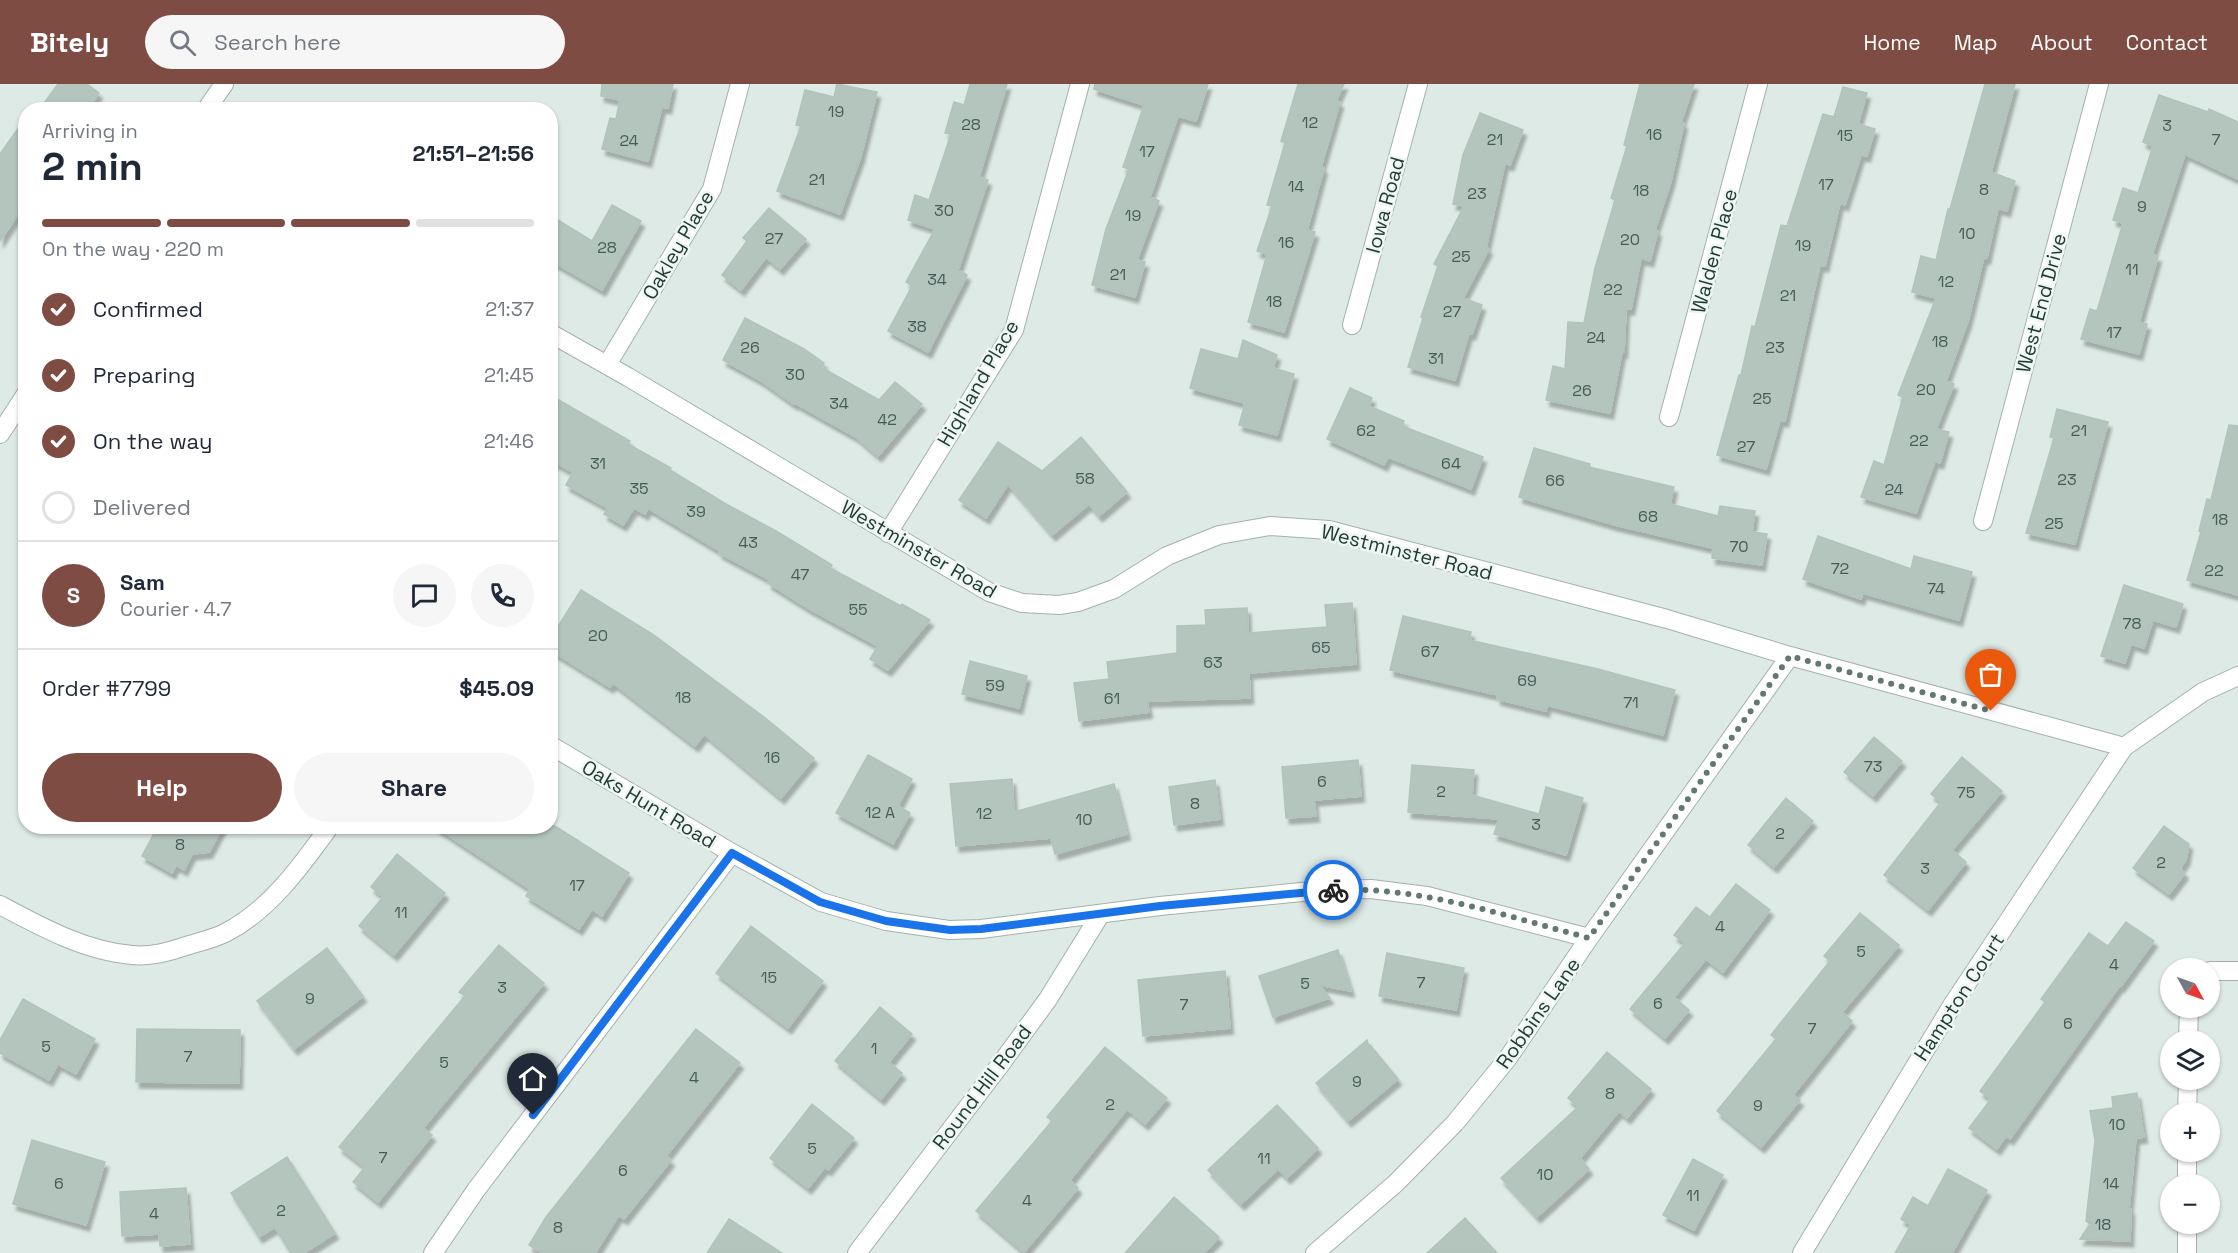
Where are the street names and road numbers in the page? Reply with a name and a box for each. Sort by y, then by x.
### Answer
street label: Iowa Road [1360,154,1410,256]
street label: Oakley Place [636,186,720,304]
street label: Walden Place [1685,186,1743,316]
street label: West End Drive [2010,230,2072,376]
street label: Highland Place [931,315,1025,451]
street label: Westminster Road [836,494,1002,604]
street label: Westminster Road [1319,518,1495,586]
street label: Oaks Hunt Road [577,754,721,854]
street label: Hampton Court [1908,928,2010,1066]
street label: Robbins Lane [1490,952,1586,1074]
street label: Round Hill Road [927,1019,1037,1155]

